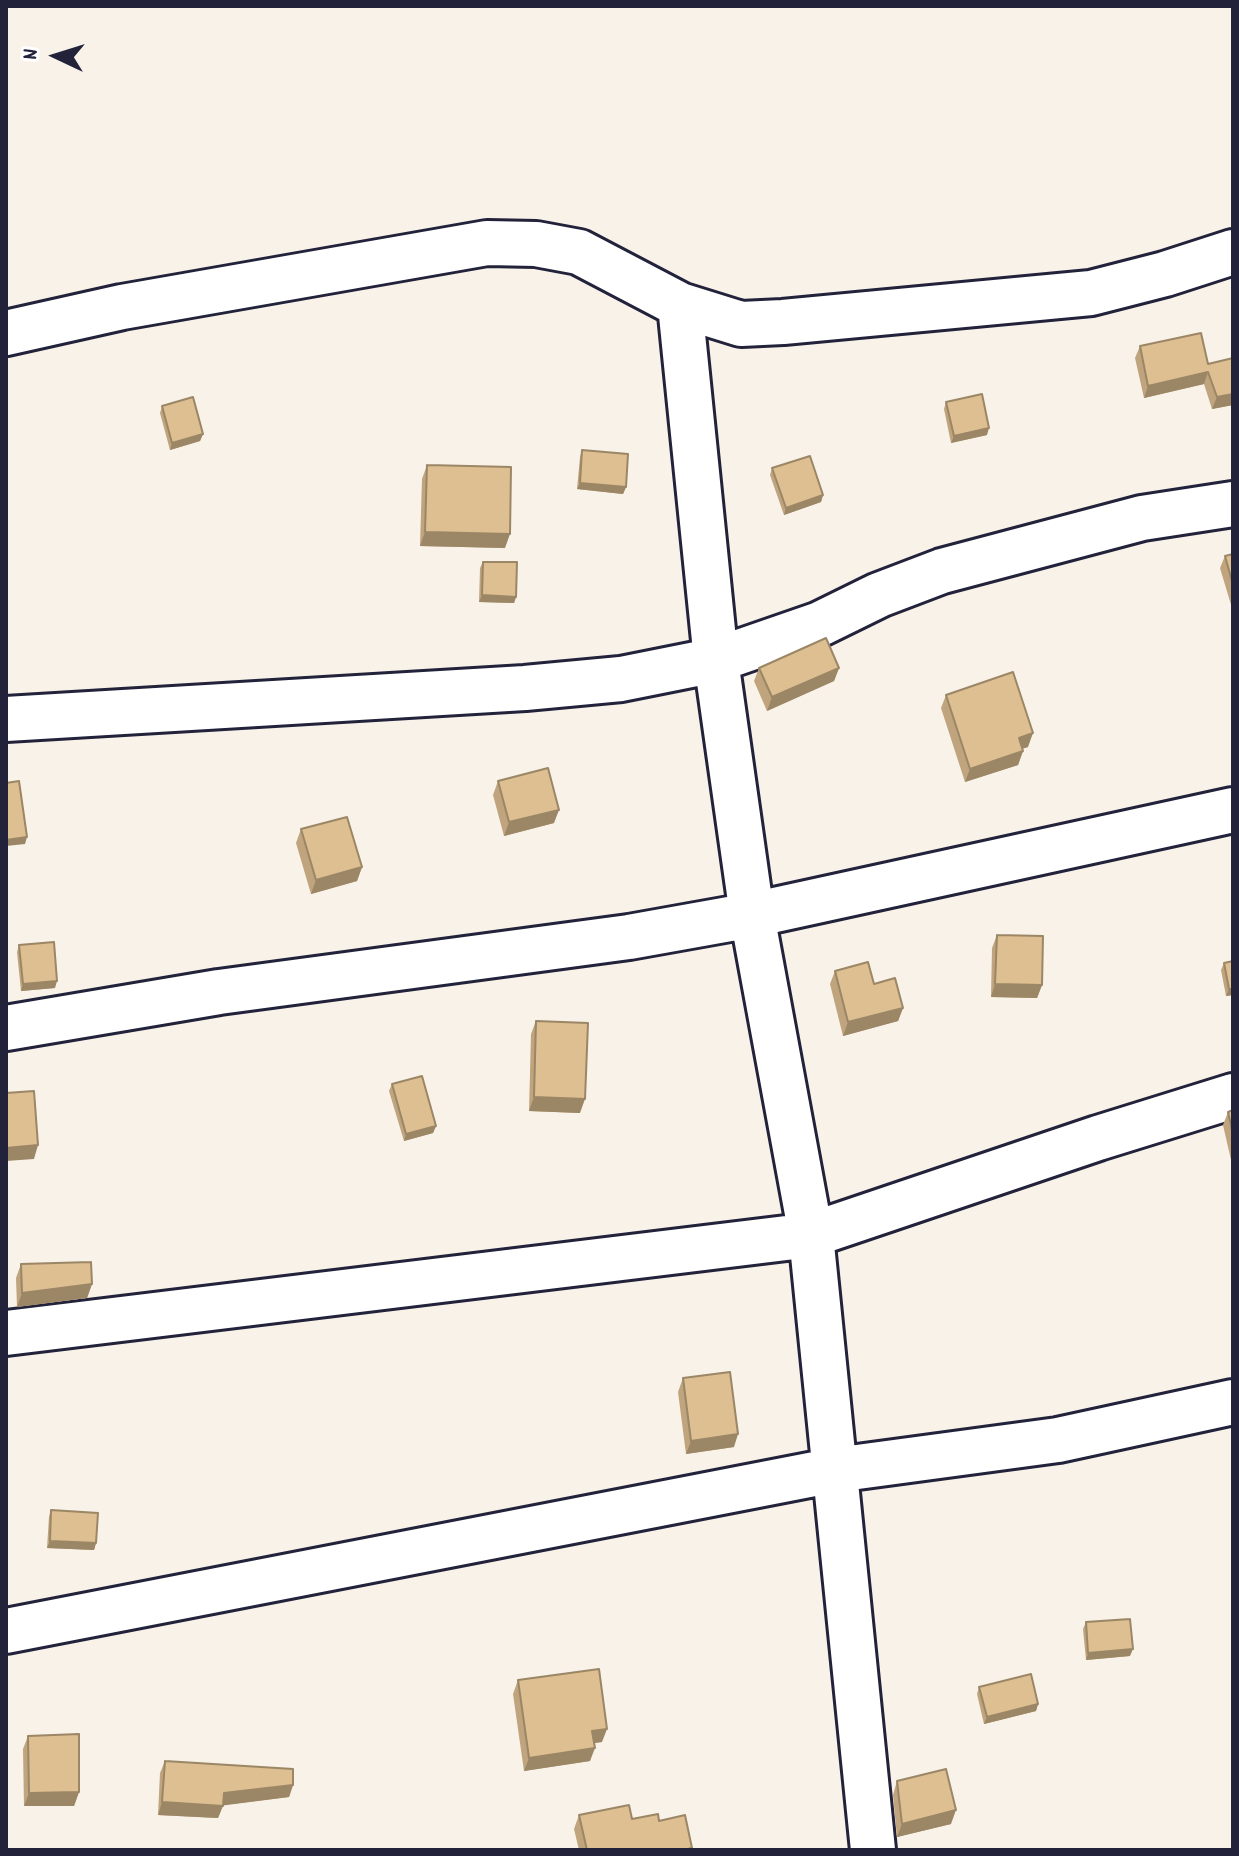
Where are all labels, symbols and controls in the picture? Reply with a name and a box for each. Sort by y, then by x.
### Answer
north arrow [16,16,96,96]
text: N [16,48,47,61]

